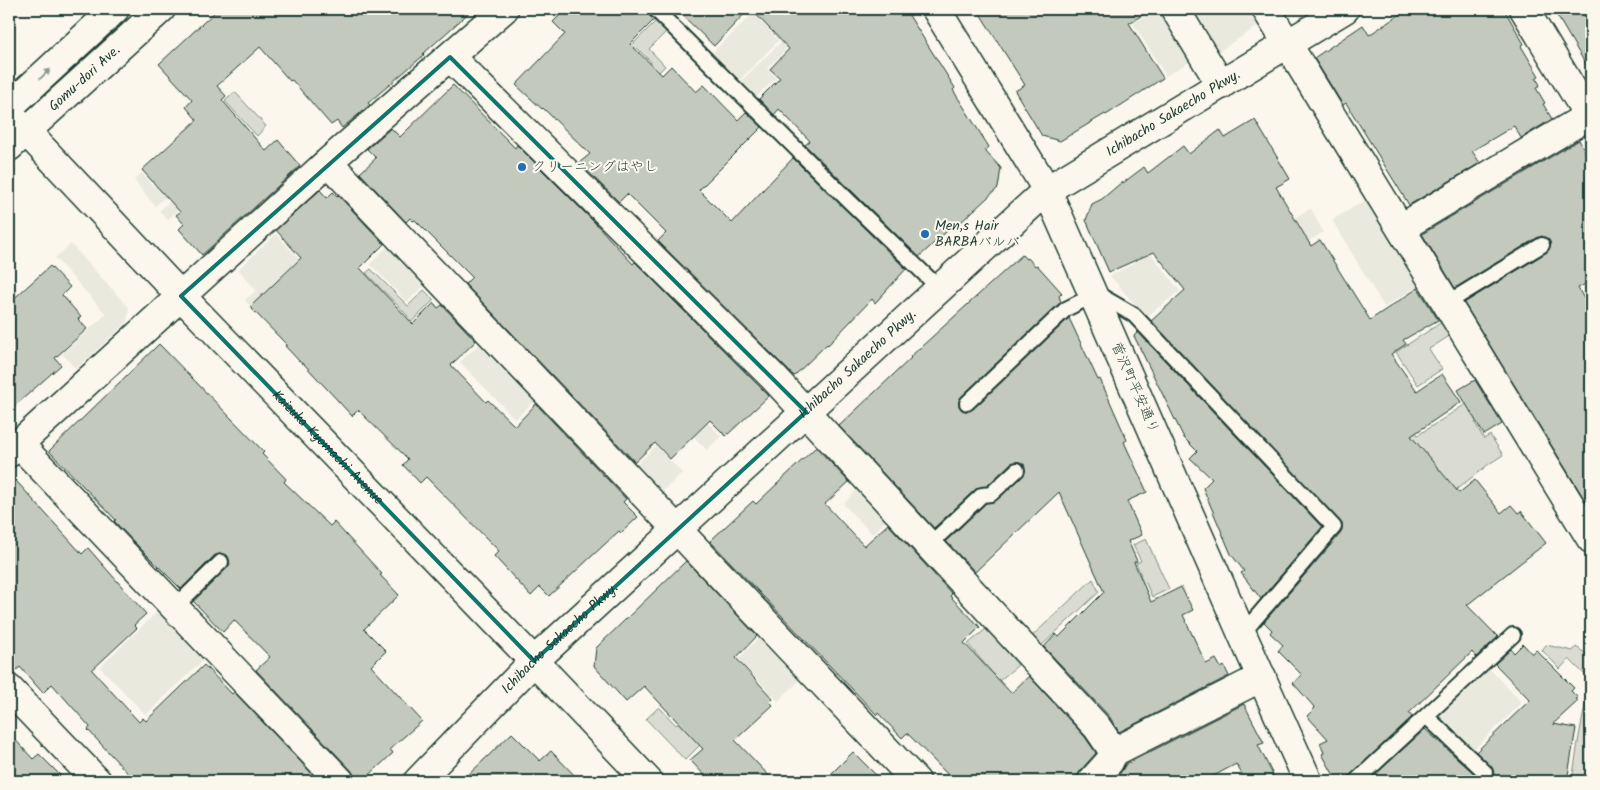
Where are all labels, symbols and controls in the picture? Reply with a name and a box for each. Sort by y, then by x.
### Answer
street label: Gomu-dori Ave. [44,40,125,117]
street label: Ichibacho Sakaecho Pkwy. [1102,64,1245,163]
one-way arrow [38,68,50,80]
place label: クリーニングはやし [532,156,658,178]
marker: クリーニングはやし [516,161,528,173]
place label: Men,s Hair BARBAバルバ [935,215,1020,253]
marker: Men,s Hair BARBAバルバ [919,228,931,240]
street label: Ichibacho Sakaecho Pkwy. [793,304,922,424]
street label: 菅沢町平安通り [1105,339,1165,437]
street label: Kaizuka Kyomachi Avenue [267,385,389,511]
street label: Ichibacho Sakaecho Pkwy. [496,578,623,699]

